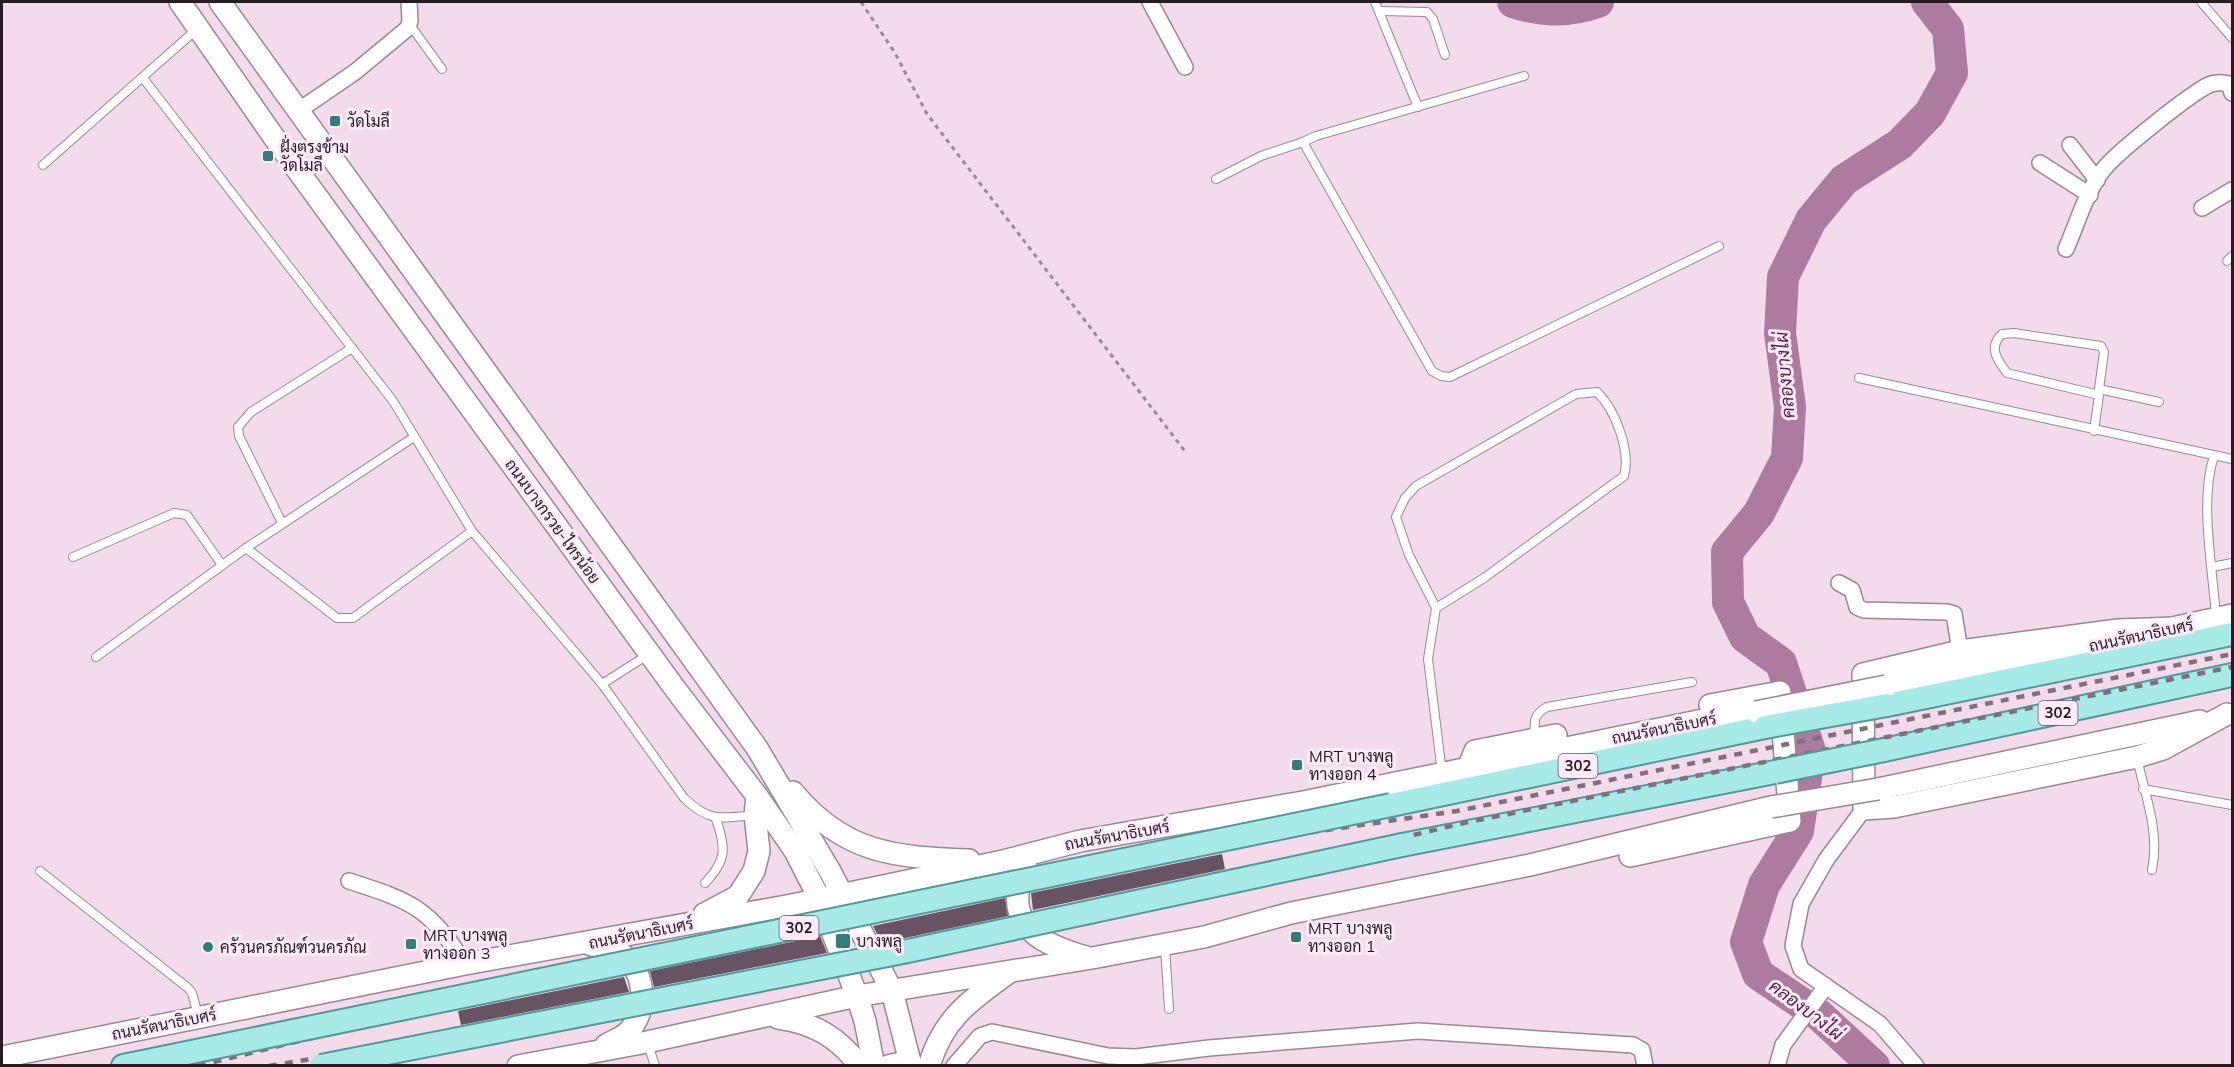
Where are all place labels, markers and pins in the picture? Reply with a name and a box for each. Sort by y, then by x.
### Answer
place label: วัดโมลี [347,110,390,131]
marker: วัดโมลี [328,114,342,128]
place label: ฝั่งตรงข้าม วัดโมลี [280,134,349,175]
marker: ฝั่งตรงข้าม วัดโมลี [261,149,275,163]
place label: MRT บางพลู ทางออก 4 [1309,746,1393,784]
marker: MRT บางพลู ทางออก 4 [1290,758,1304,772]
place label: MRT บางพลู ทางออก 1 [1308,918,1392,956]
place label: MRT บางพลู ทางออก 3 [423,925,507,963]
marker: MRT บางพลู ทางออก 1 [1289,930,1303,944]
place label: บางพลู [856,931,902,953]
marker: บางพลู [834,932,852,950]
place label: ครัวนครภัณฑ์วนครภัณ [220,935,367,957]
marker: MRT บางพลู ทางออก 3 [404,937,418,951]
marker: ครัวนครภัณฑ์วนครภัณ [201,940,215,954]

